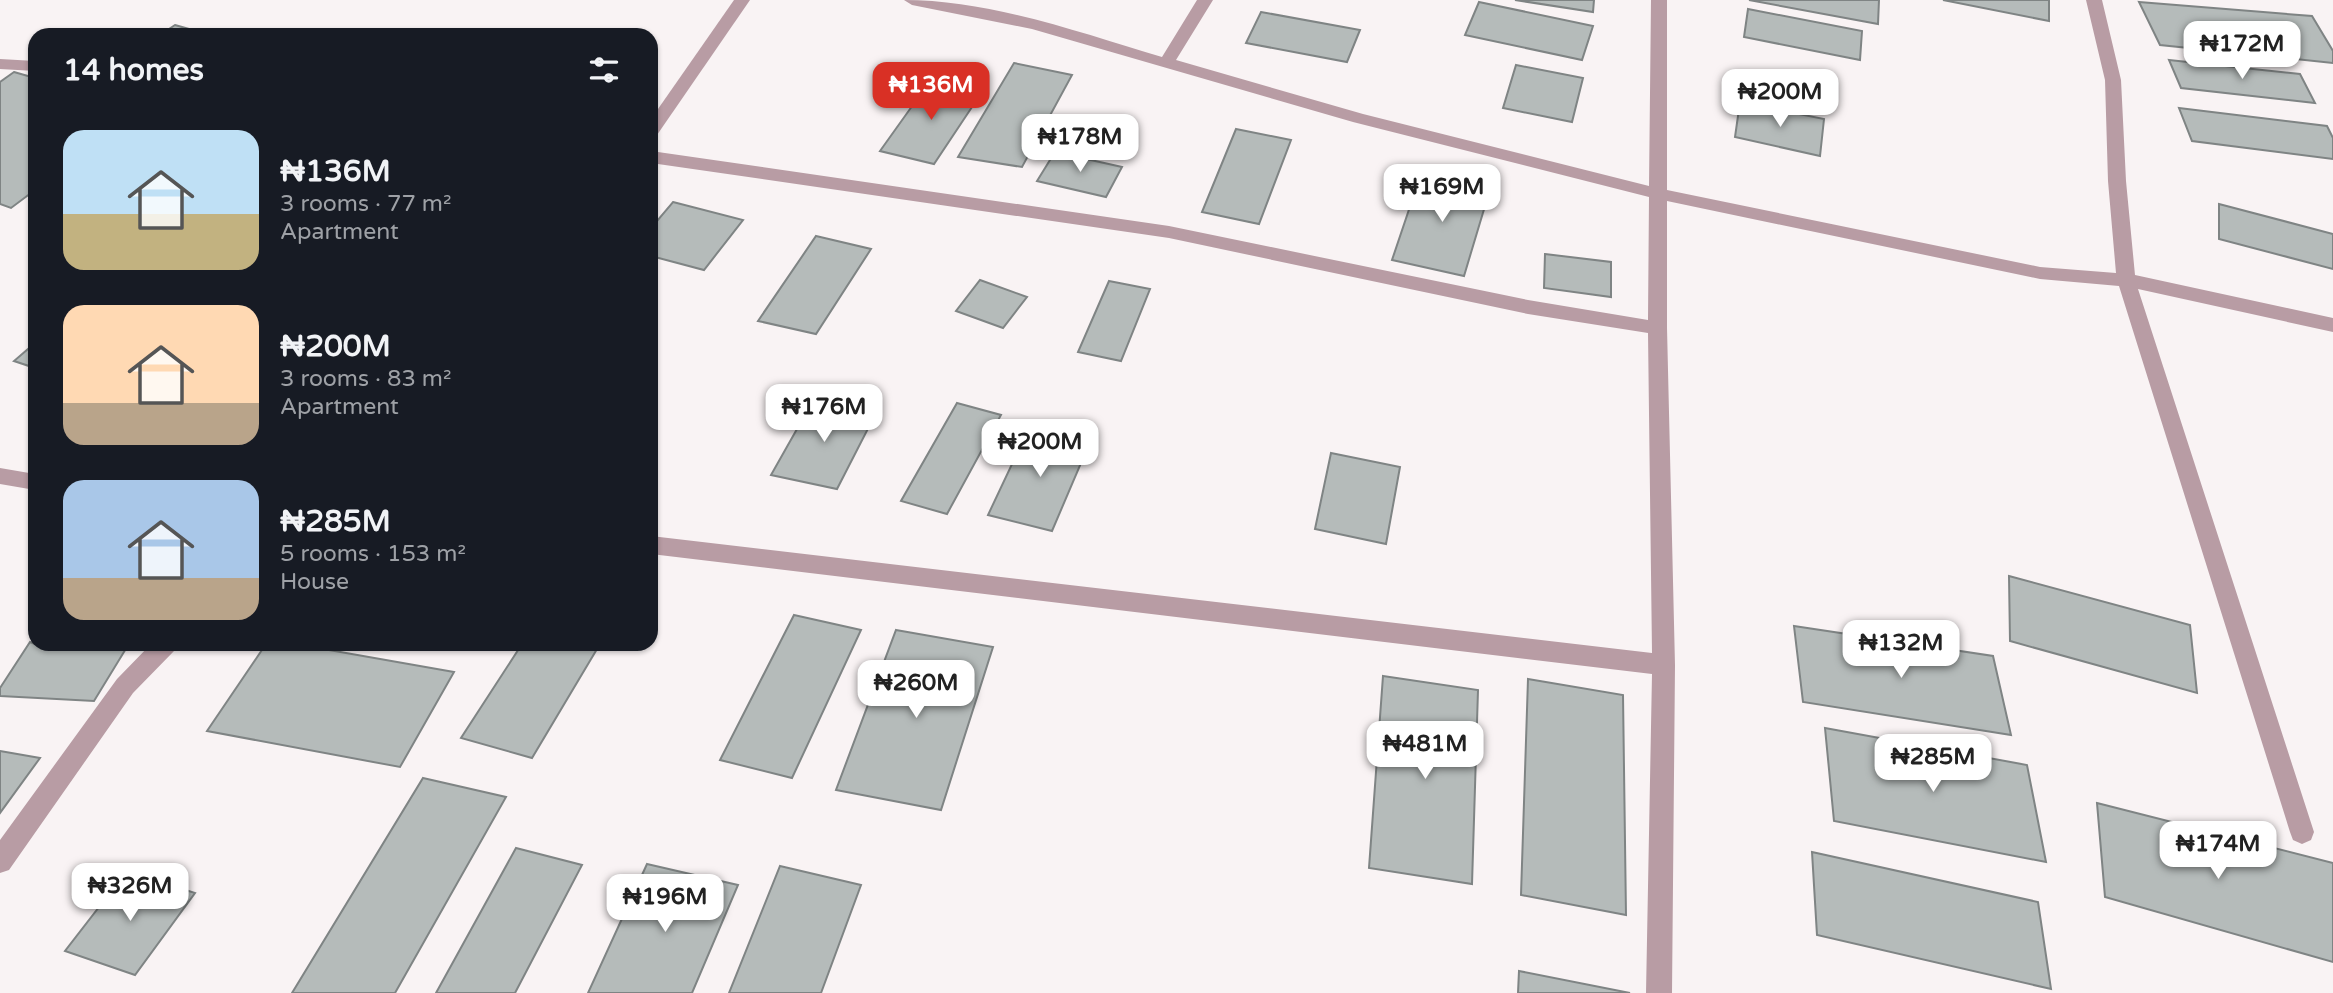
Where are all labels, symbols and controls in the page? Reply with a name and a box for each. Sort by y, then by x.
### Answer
pin: ₦172M [2193,22,2291,81]
text: ₦172M [2200,30,2284,58]
icon: filters [585,51,623,89]
text: 14 homes [63,52,204,89]
pin: ₦136M [882,62,980,122]
pin: ₦200M [1731,69,1829,129]
text: ₦136M [889,71,973,99]
text: ₦200M [1738,78,1822,106]
pin: ₦178M [1031,114,1129,174]
text: ₦178M [1038,123,1122,151]
text: ₦136M [280,153,391,190]
icon: home [119,158,203,242]
pin: ₦169M [1393,164,1491,224]
text: ₦169M [1400,173,1484,201]
text: 3 rooms · 77 m² [280,190,451,218]
text: Apartment [280,218,399,246]
text: ₦200M [280,328,391,365]
icon: home [119,333,203,417]
text: 3 rooms · 83 m² [280,365,451,393]
pin: ₦176M [775,384,873,444]
text: Apartment [280,393,399,421]
text: ₦176M [782,393,866,421]
pin: ₦200M [991,420,1089,479]
text: ₦200M [998,428,1082,456]
text: ₦285M [280,503,391,540]
icon: home [119,508,203,592]
text: 5 rooms · 153 m² [280,540,466,568]
text: House [280,568,349,596]
pin: ₦132M [1852,620,1950,680]
text: ₦132M [1859,629,1943,657]
pin: ₦260M [867,660,965,720]
text: ₦260M [874,669,958,697]
pin: ₦481M [1376,722,1474,781]
text: ₦481M [1383,730,1467,758]
pin: ₦285M [1884,734,1982,794]
text: ₦285M [1891,743,1975,771]
pin: ₦174M [2169,822,2267,881]
text: ₦174M [2176,830,2260,858]
pin: ₦326M [81,864,179,923]
text: ₦326M [88,872,172,900]
pin: ₦196M [616,874,714,934]
text: ₦196M [623,883,707,911]

